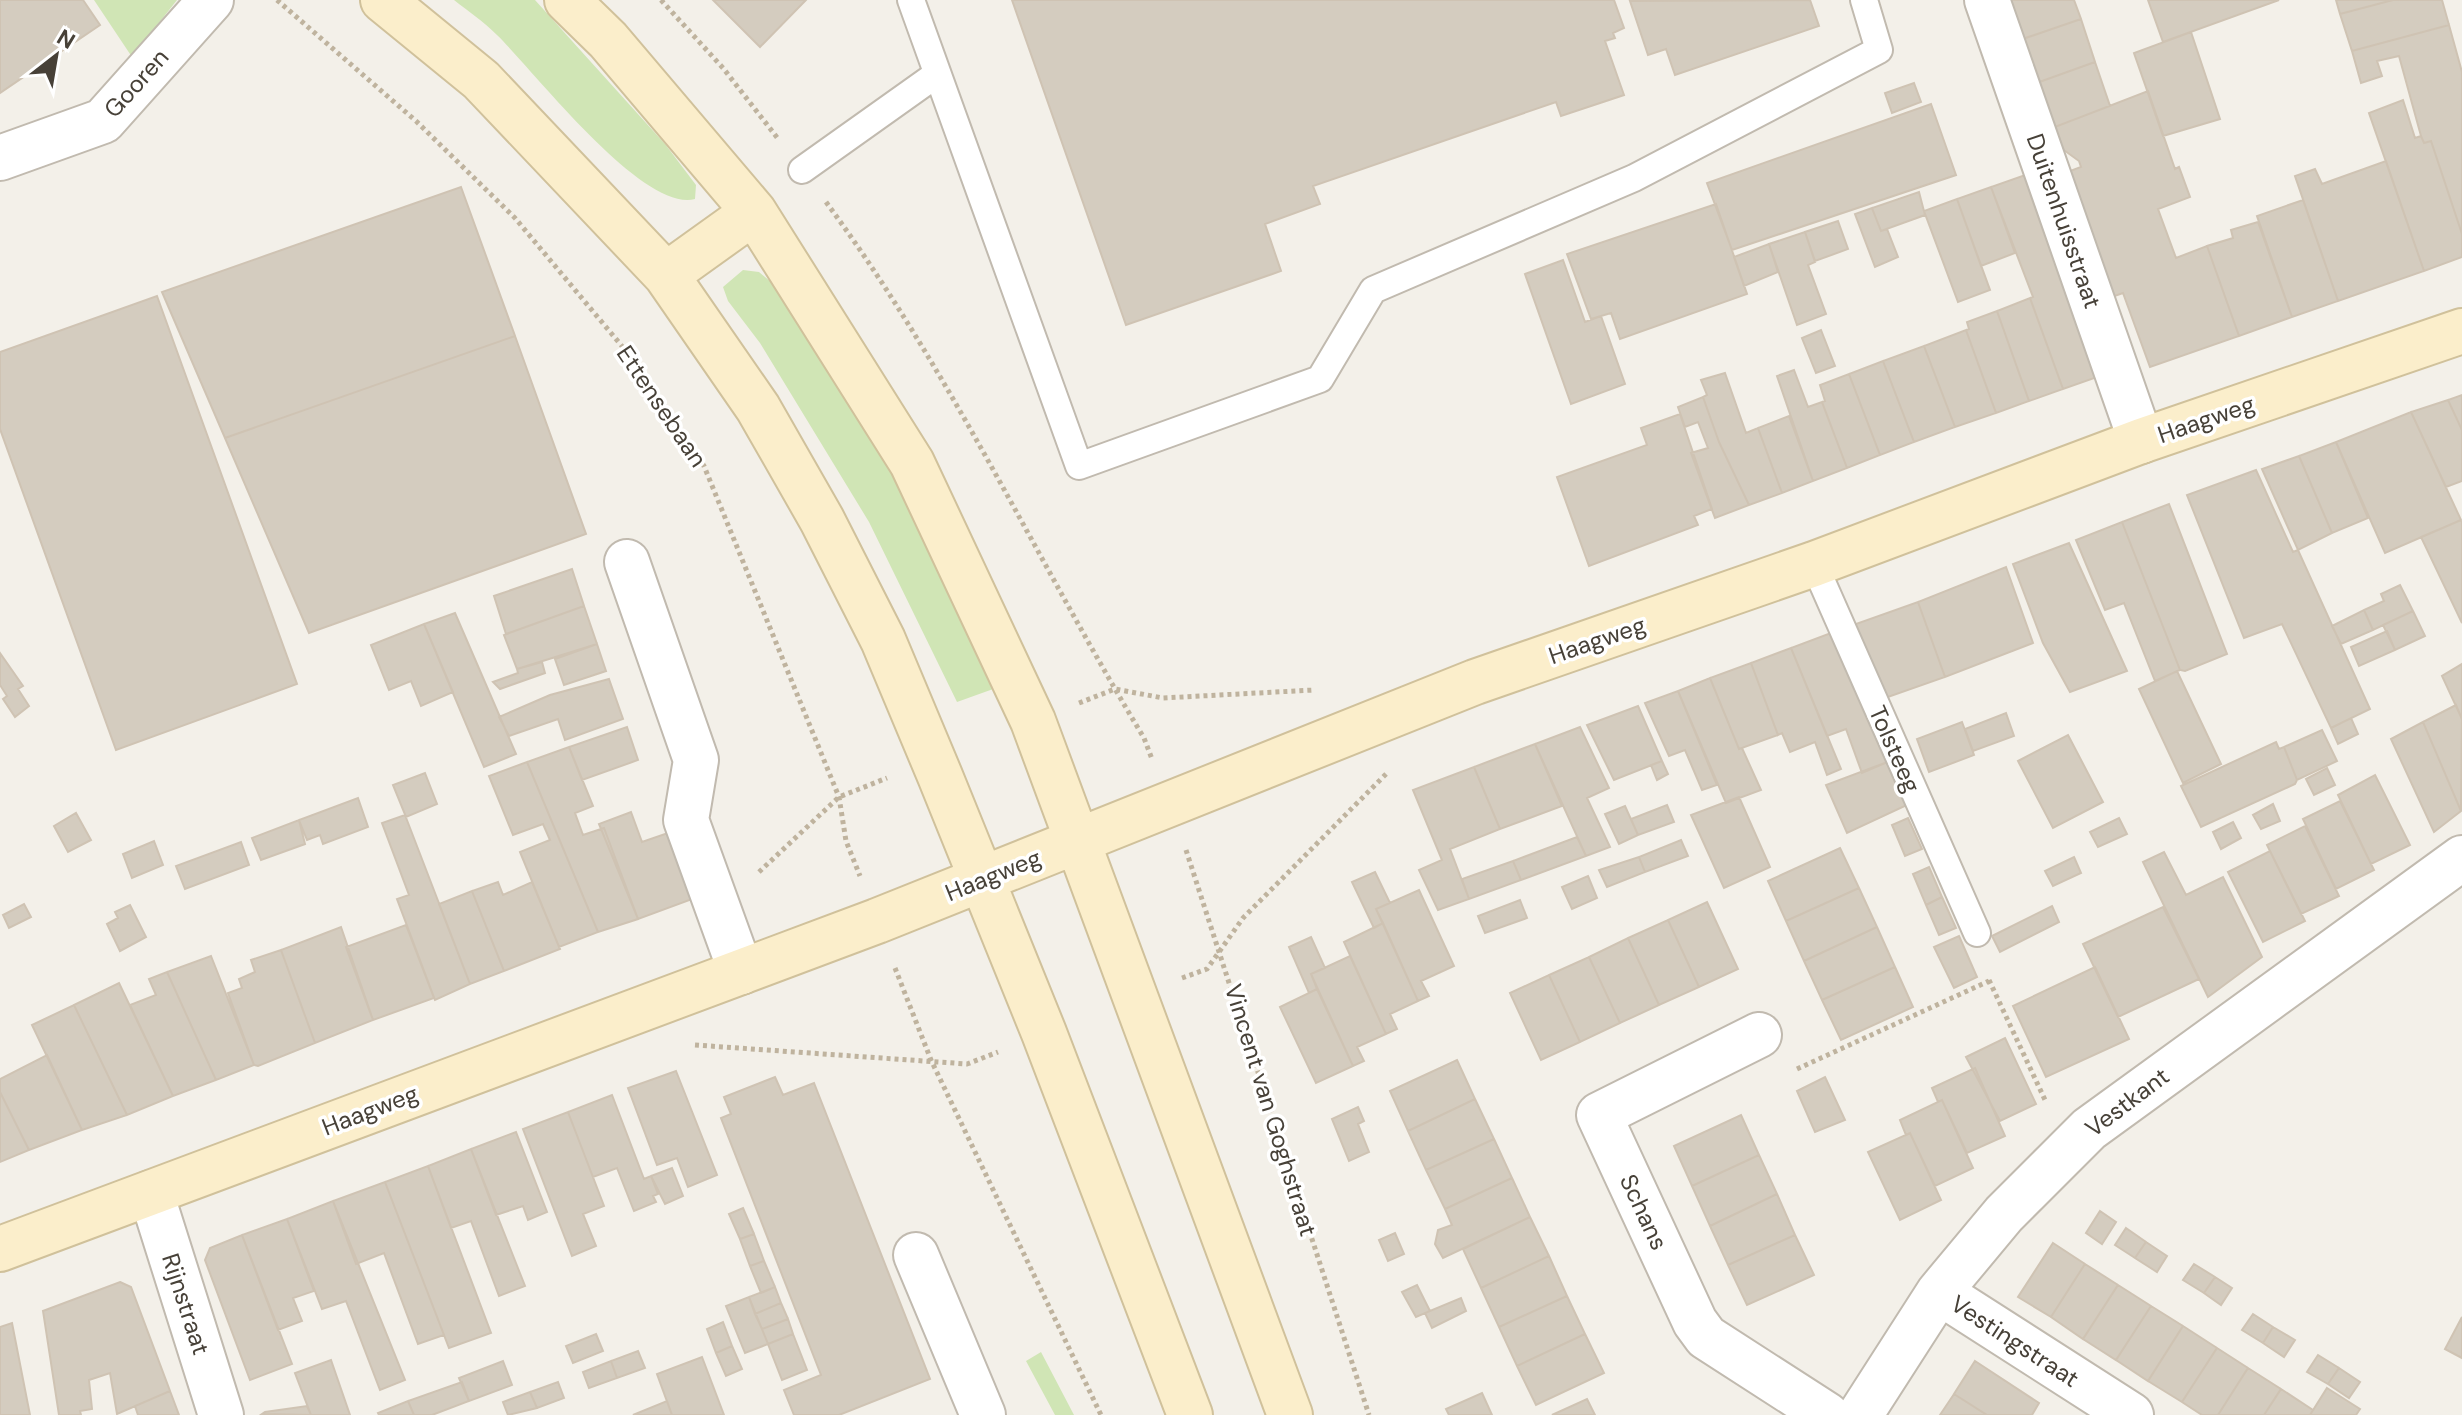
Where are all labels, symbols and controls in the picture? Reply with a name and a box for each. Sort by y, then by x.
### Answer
north arrow [16,16,96,96]
text: N [52,23,80,56]
street label: Gooren [97,42,175,124]
street label: Duitenhuisstraat [2020,130,2108,312]
street label: Ettensebaan [610,339,714,473]
street label: Haagweg [2153,388,2259,450]
street label: Haagweg [1544,609,1650,671]
street label: Tolsteeg [1862,701,1928,797]
street label: Haagweg [941,842,1045,908]
street label: Vincent van Goghstraat [1218,980,1324,1240]
street label: Vestkant [2079,1060,2175,1144]
street label: Haagweg [317,1077,423,1143]
street label: Schans [1613,1169,1675,1255]
street label: Rijnstraat [155,1249,217,1359]
street label: Vestingstraat [1945,1288,2085,1394]

